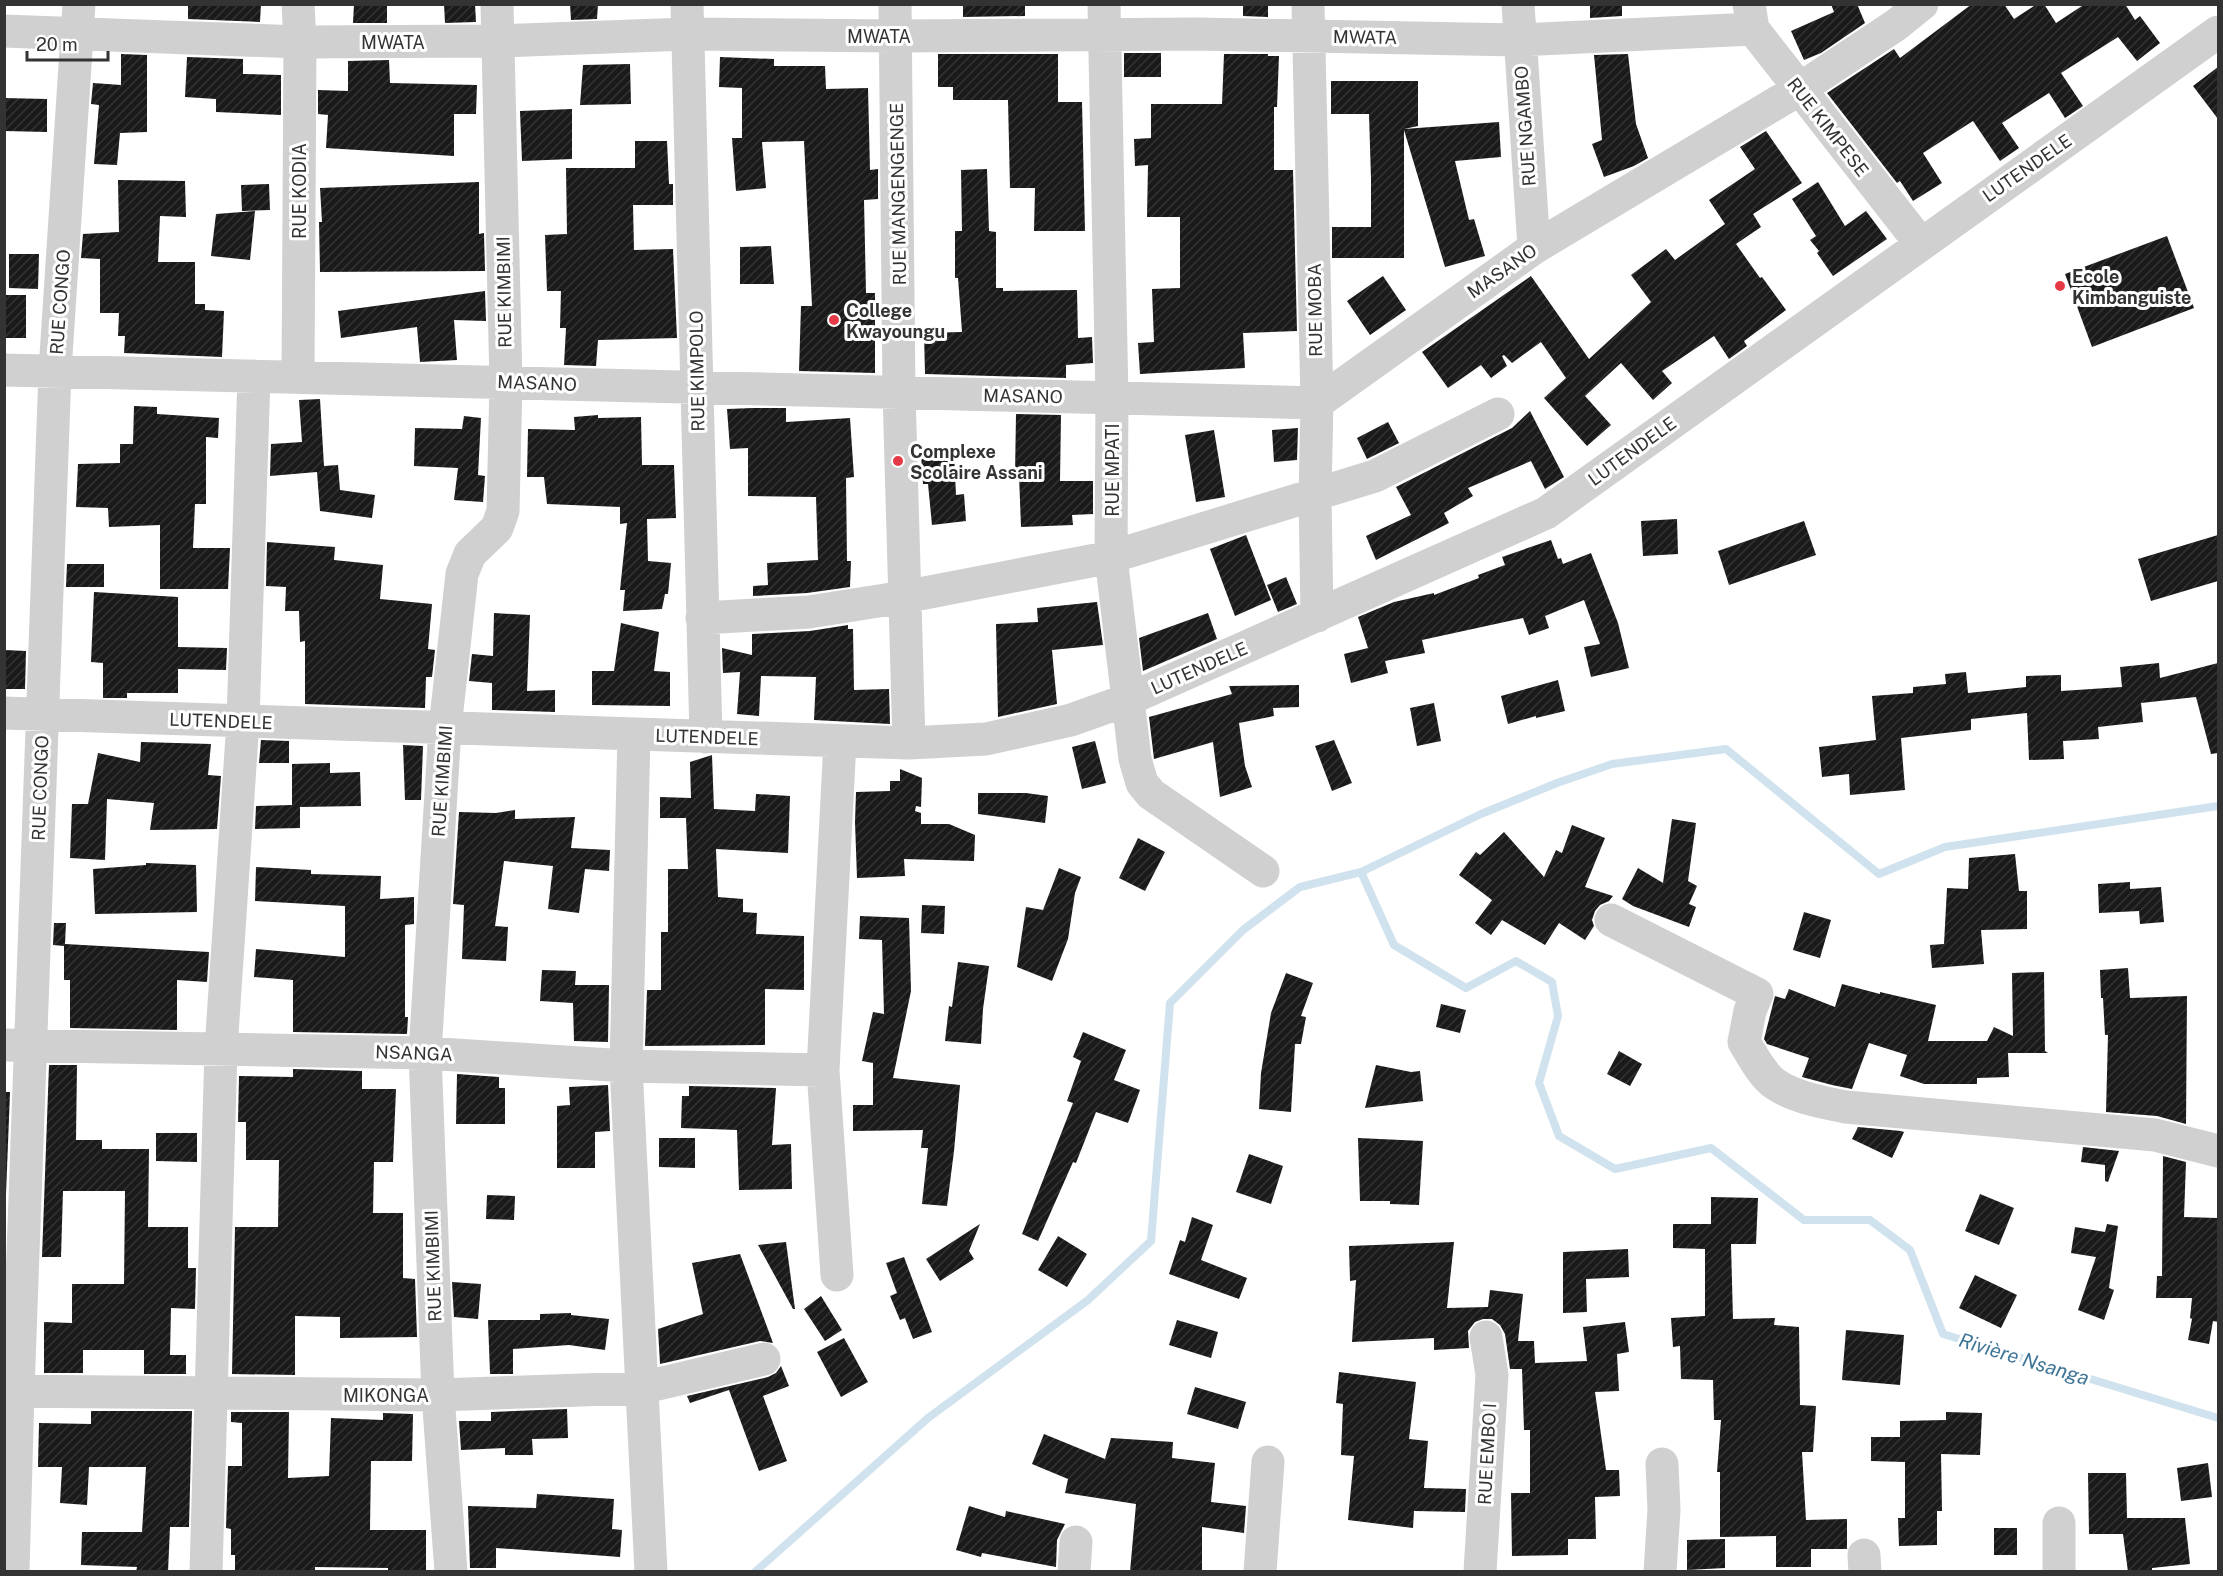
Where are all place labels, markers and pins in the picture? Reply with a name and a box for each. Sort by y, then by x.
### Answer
place label: Ecole Kimbanguiste [2072,266,2191,308]
marker: Ecole Kimbanguiste [2053,279,2067,293]
place label: College Kwayoungu [846,300,945,342]
marker: College Kwayoungu [827,313,841,327]
place label: Complexe Scolaire Assani [910,441,1043,483]
marker: Complexe Scolaire Assani [891,454,905,468]

